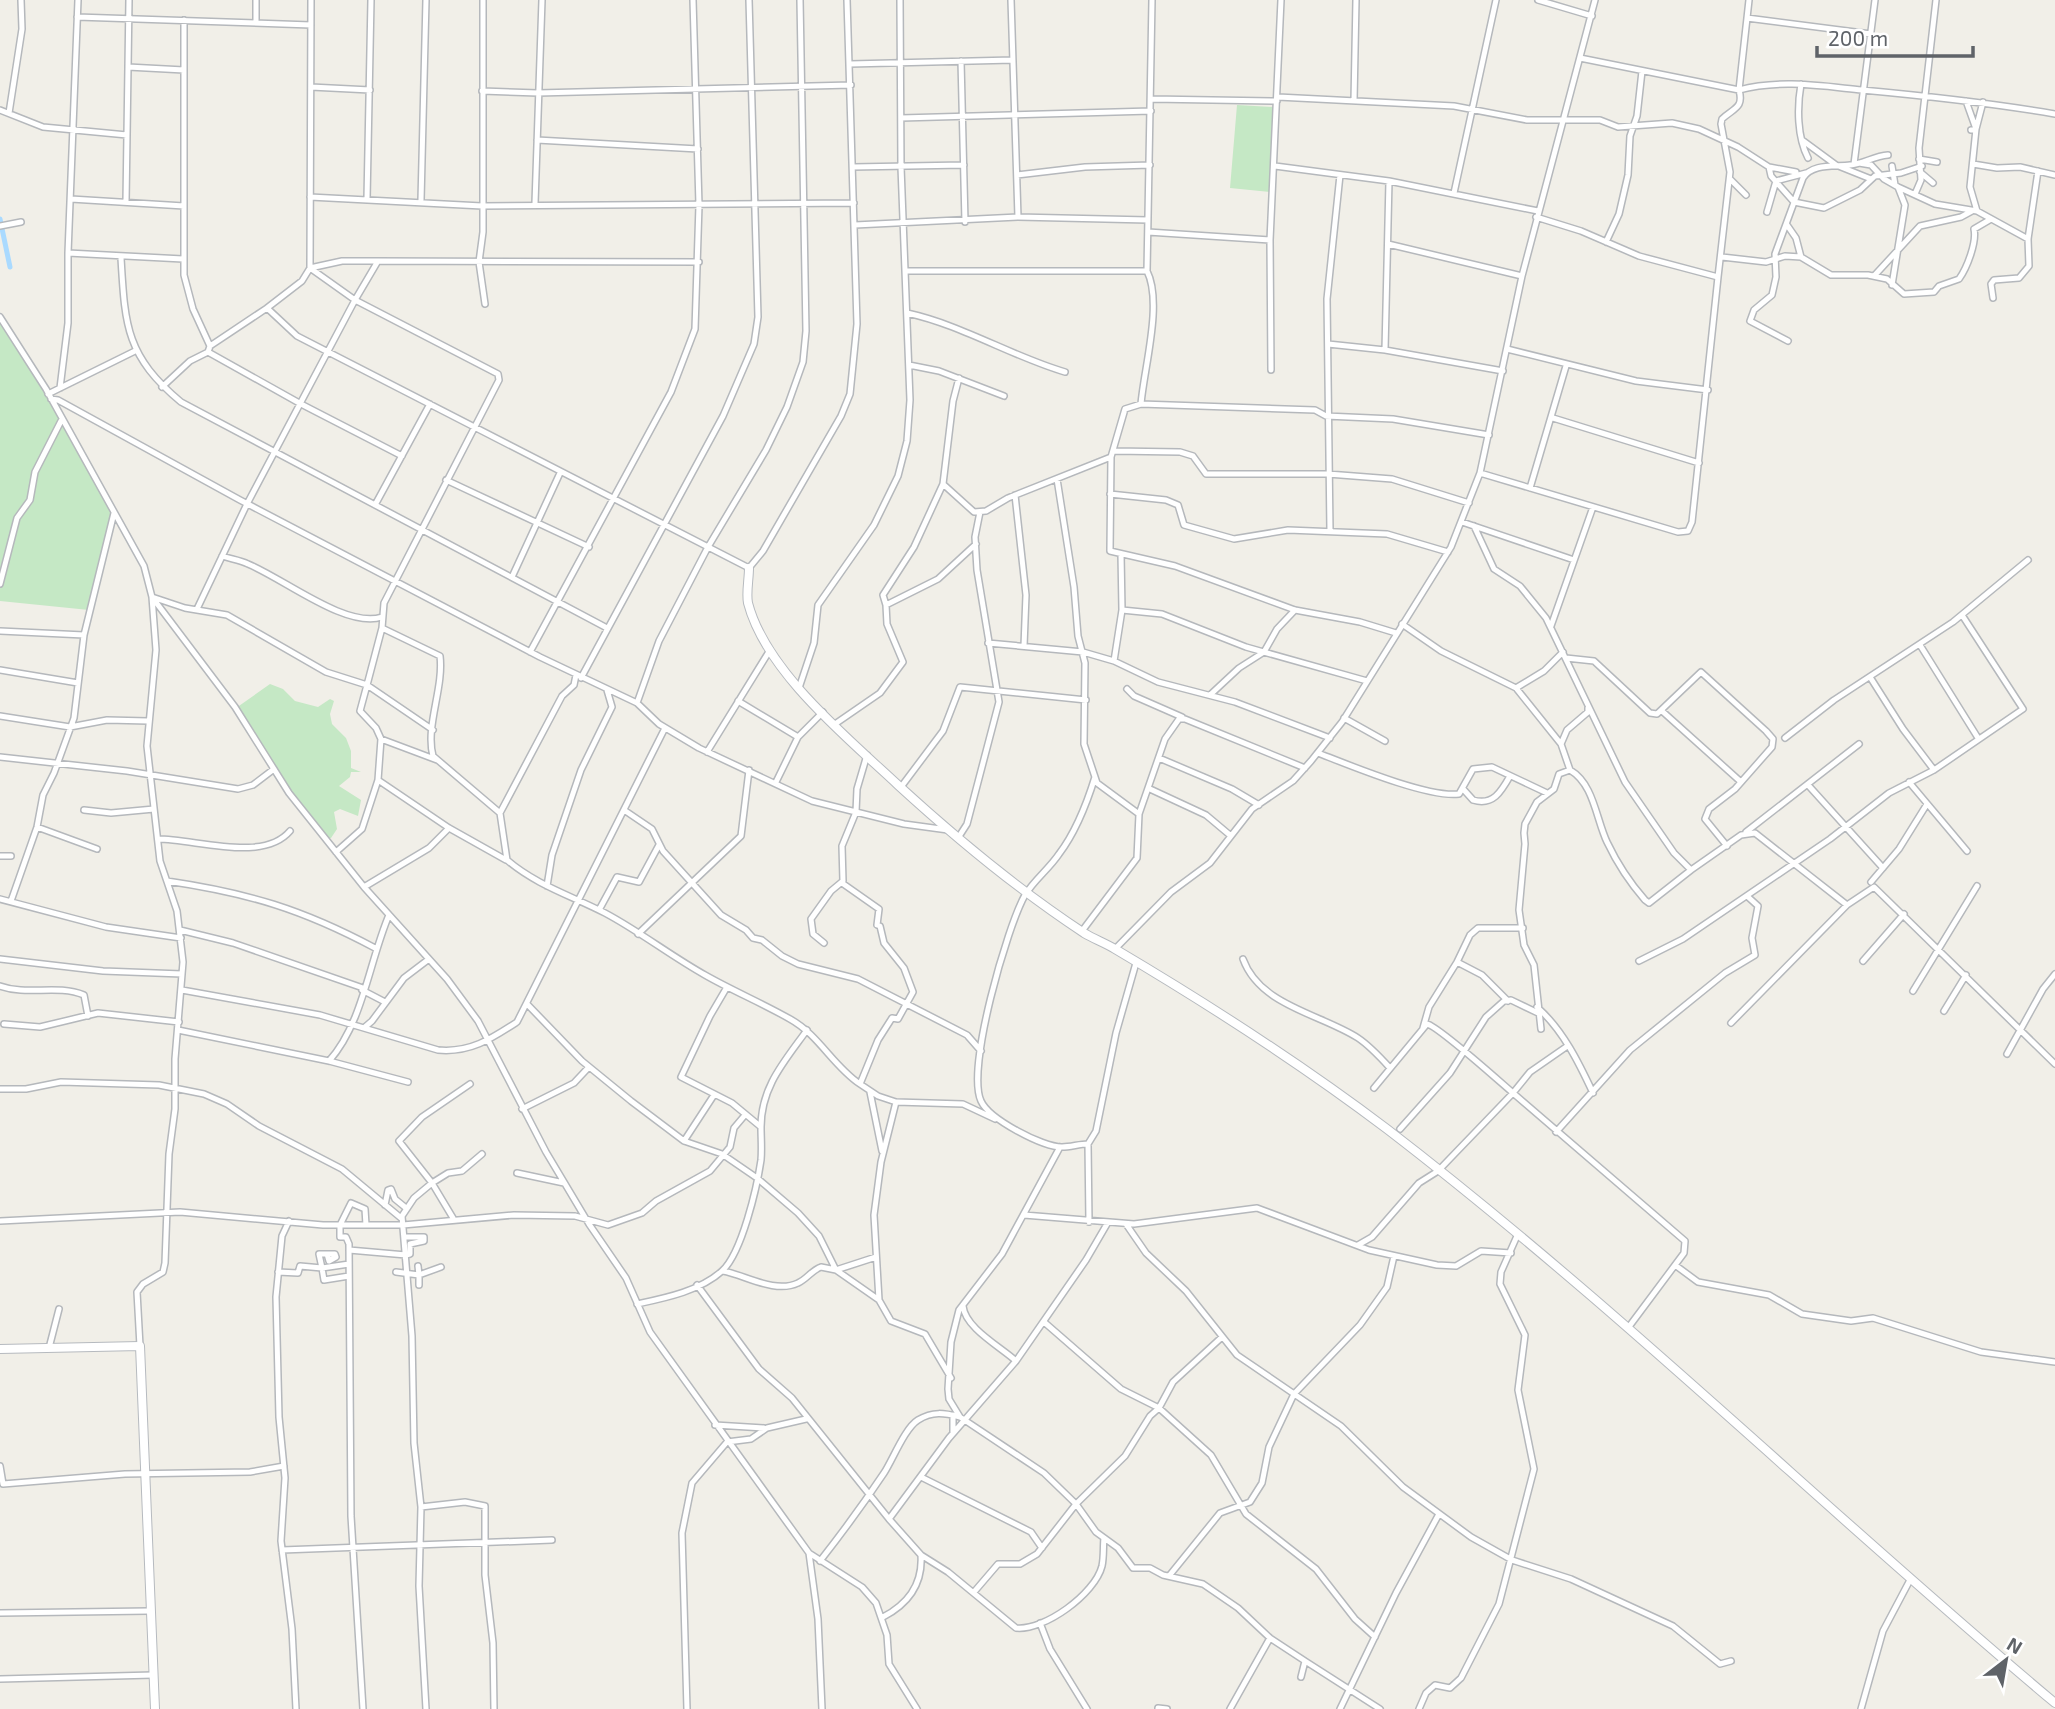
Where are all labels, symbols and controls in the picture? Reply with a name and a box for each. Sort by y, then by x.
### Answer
scale bar [1817,14,1973,58]
text: 200 m [1828,25,1888,50]
north arrow [1971,1625,2041,1695]
text: N [2003,1632,2027,1658]

